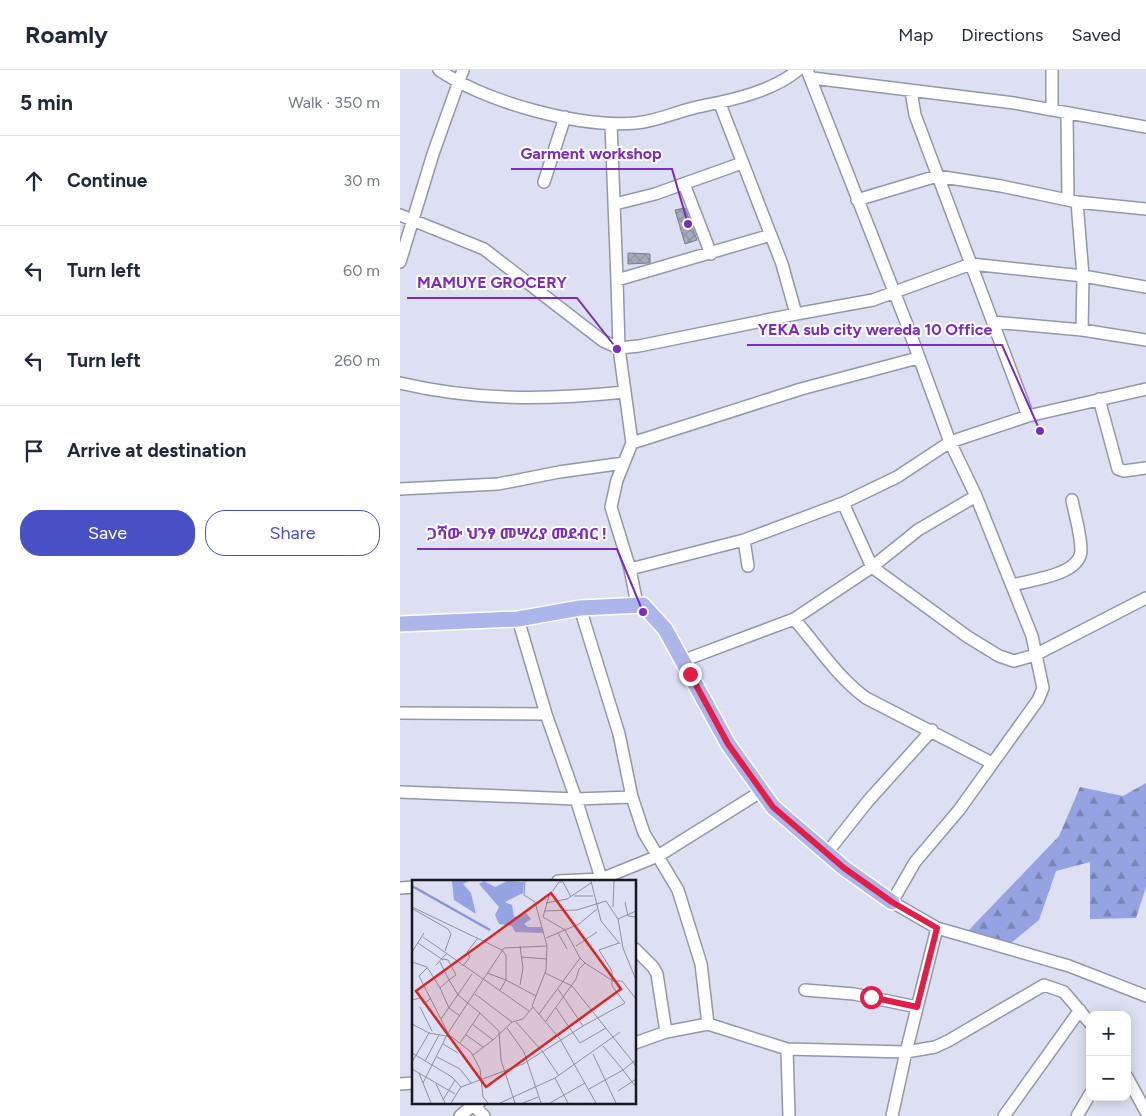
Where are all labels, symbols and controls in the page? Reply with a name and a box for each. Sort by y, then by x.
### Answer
text: Roamly [25,20,108,49]
text: Map [898,24,933,46]
text: Directions [961,24,1043,46]
text: Saved [1071,24,1121,46]
text: 5 min [20,90,73,115]
text: Walk · 350 m [288,93,380,112]
callout: Garment workshop [511,138,672,169]
text: Garment workshop [520,144,662,163]
icon: ahead [20,167,48,195]
text: Continue [67,169,147,192]
text: 30 m [343,171,380,190]
icon: left [20,257,48,285]
text: Turn left [67,259,141,282]
text: 60 m [343,261,380,280]
callout: MAMUYE GROCERY [407,267,577,298]
text: MAMUYE GROCERY [417,273,568,292]
callout: YEKA sub city wereda 10 Office [747,314,1002,345]
text: YEKA sub city wereda 10 Office [758,320,992,339]
icon: left [20,347,48,375]
text: Turn left [67,349,141,372]
text: 260 m [334,351,380,370]
icon: arrive [20,437,48,465]
text: Arrive at destination [67,439,246,462]
button: Save [20,510,195,556]
button: Share [205,510,380,556]
callout: ጋሻው ህንፃ መሣሪያ መደብር ! [417,518,617,549]
text: ጋሻው ህንፃ መሣሪያ መደብር ! [427,524,607,543]
route end [679,663,702,686]
inset map [412,880,636,1104]
route start [860,986,883,1009]
map controls [1086,1011,1131,1101]
button: + [1086,1011,1131,1056]
button: − [1086,1056,1131,1101]

